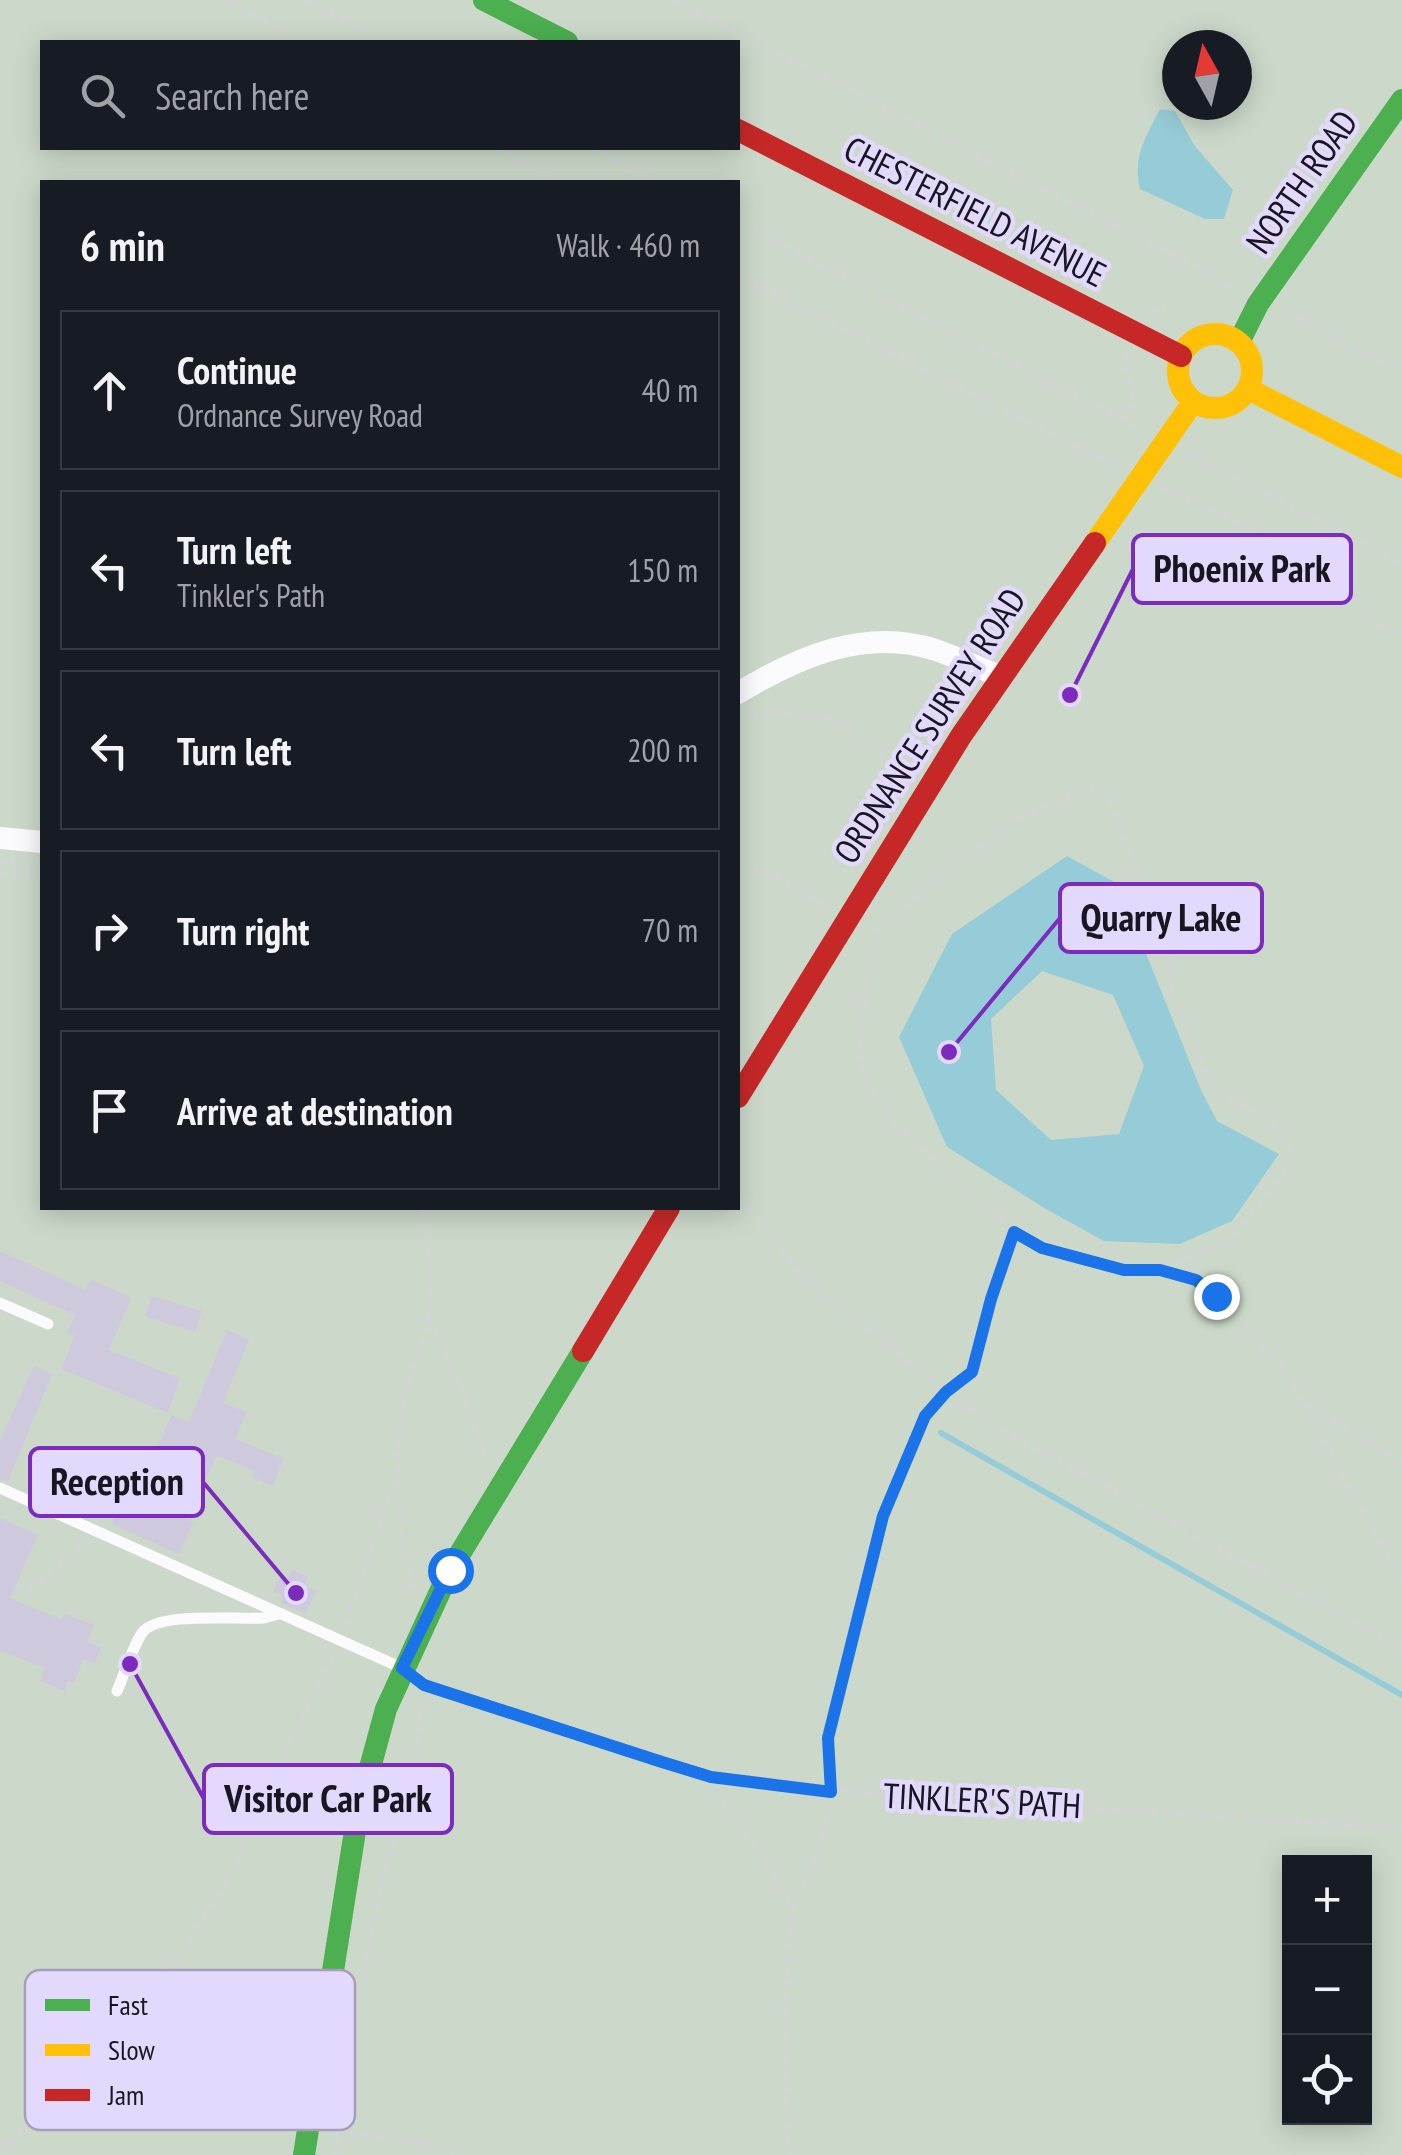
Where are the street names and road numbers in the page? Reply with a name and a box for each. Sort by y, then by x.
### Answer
street label: NORTH ROAD [1235,101,1367,262]
street label: CHESTERFIELD AVENUE [837,125,1114,297]
street label: ORDNANCE SURVEY ROAD [823,579,1035,872]
street label: TINKLER'S PATH [882,1772,1082,1828]

